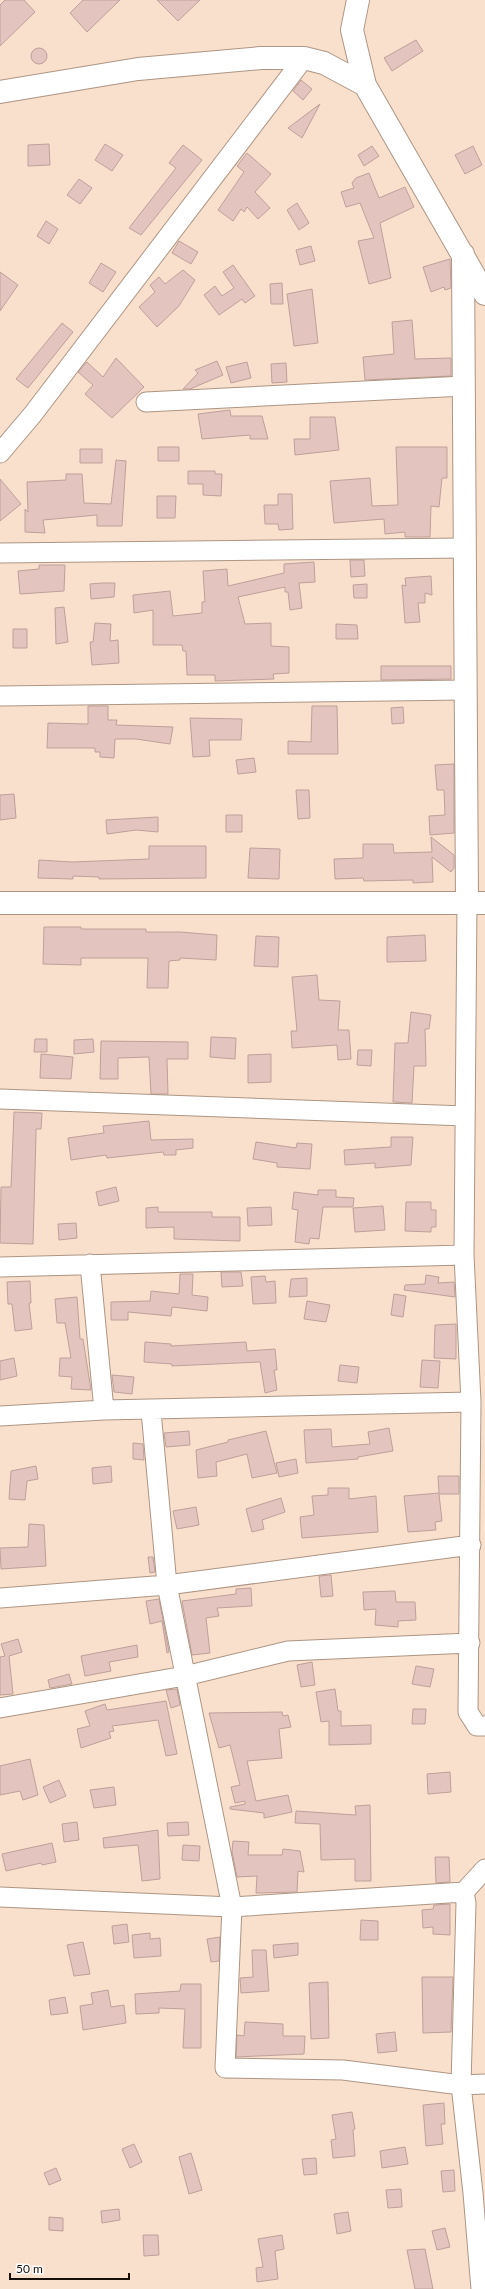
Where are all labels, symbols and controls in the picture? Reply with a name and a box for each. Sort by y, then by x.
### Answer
scale bar [10,2255,129,2281]
text: 50 m [16,2261,43,2276]

